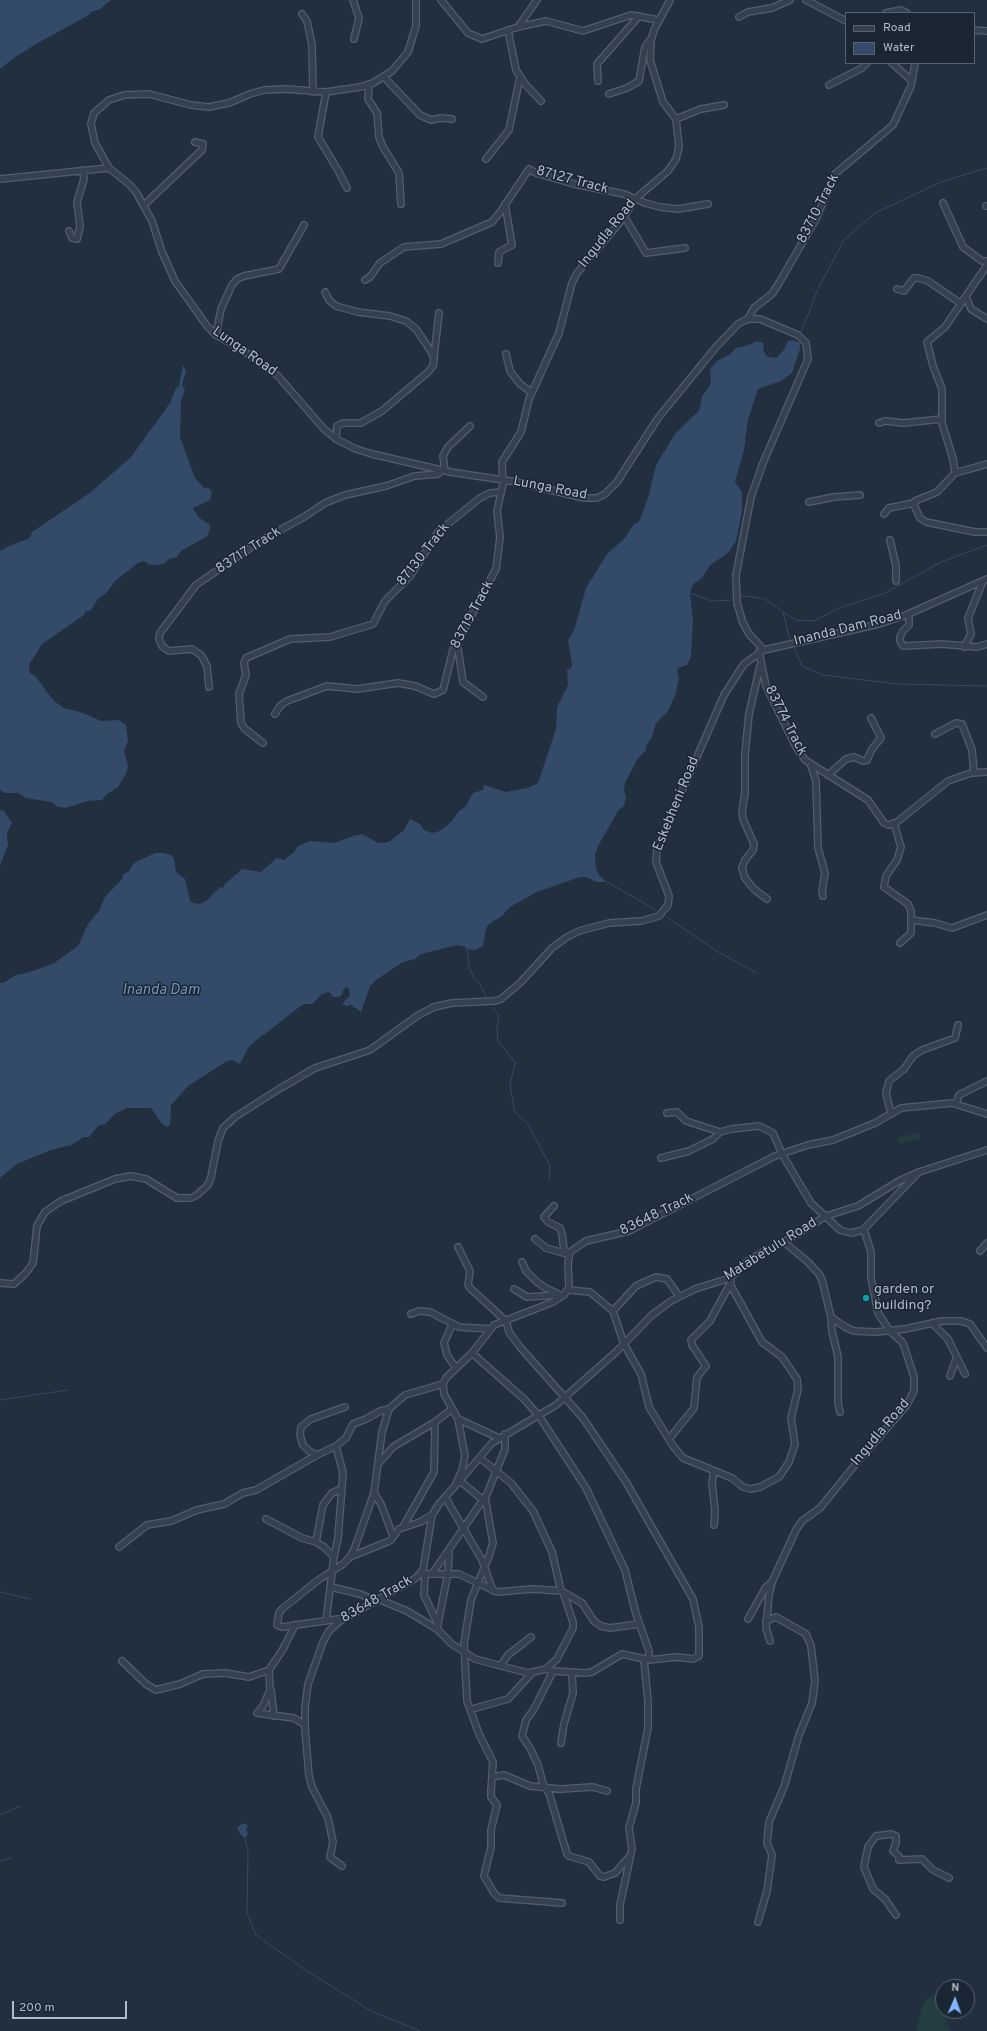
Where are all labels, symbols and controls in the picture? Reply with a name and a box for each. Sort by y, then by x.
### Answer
legend [845,12,975,64]
text: Road [883,20,911,36]
text: Water [883,40,915,56]
street label: 87127 Track [534,163,610,199]
street label: 83710 Track [794,171,844,247]
street label: Ingudla Road [576,196,640,272]
street label: Lunga Road [208,324,280,380]
street label: Lunga Road [512,474,588,504]
street label: 87130 Track [394,520,454,590]
street label: 83717 Track [213,524,285,578]
street label: 83719 Track [448,578,498,652]
street label: Inanda Dam Road [792,607,904,651]
street label: 83774 Track [760,683,810,759]
street label: Eskebheni Road [650,754,704,854]
water label: Inanda Dam [122,982,200,1000]
street label: 83648 Track [617,1190,697,1240]
street label: Matabetulu Road [722,1215,820,1285]
place label: garden or building? [874,1282,935,1314]
marker: garden or building? [861,1293,871,1303]
street label: Ingudla Road [848,1396,914,1470]
street label: 83648 Track [338,1573,416,1627]
north arrow [935,1979,975,2019]
text: N [951,1981,960,1995]
scale bar [14,1993,129,2019]
text: 200 m [19,2000,55,2016]

